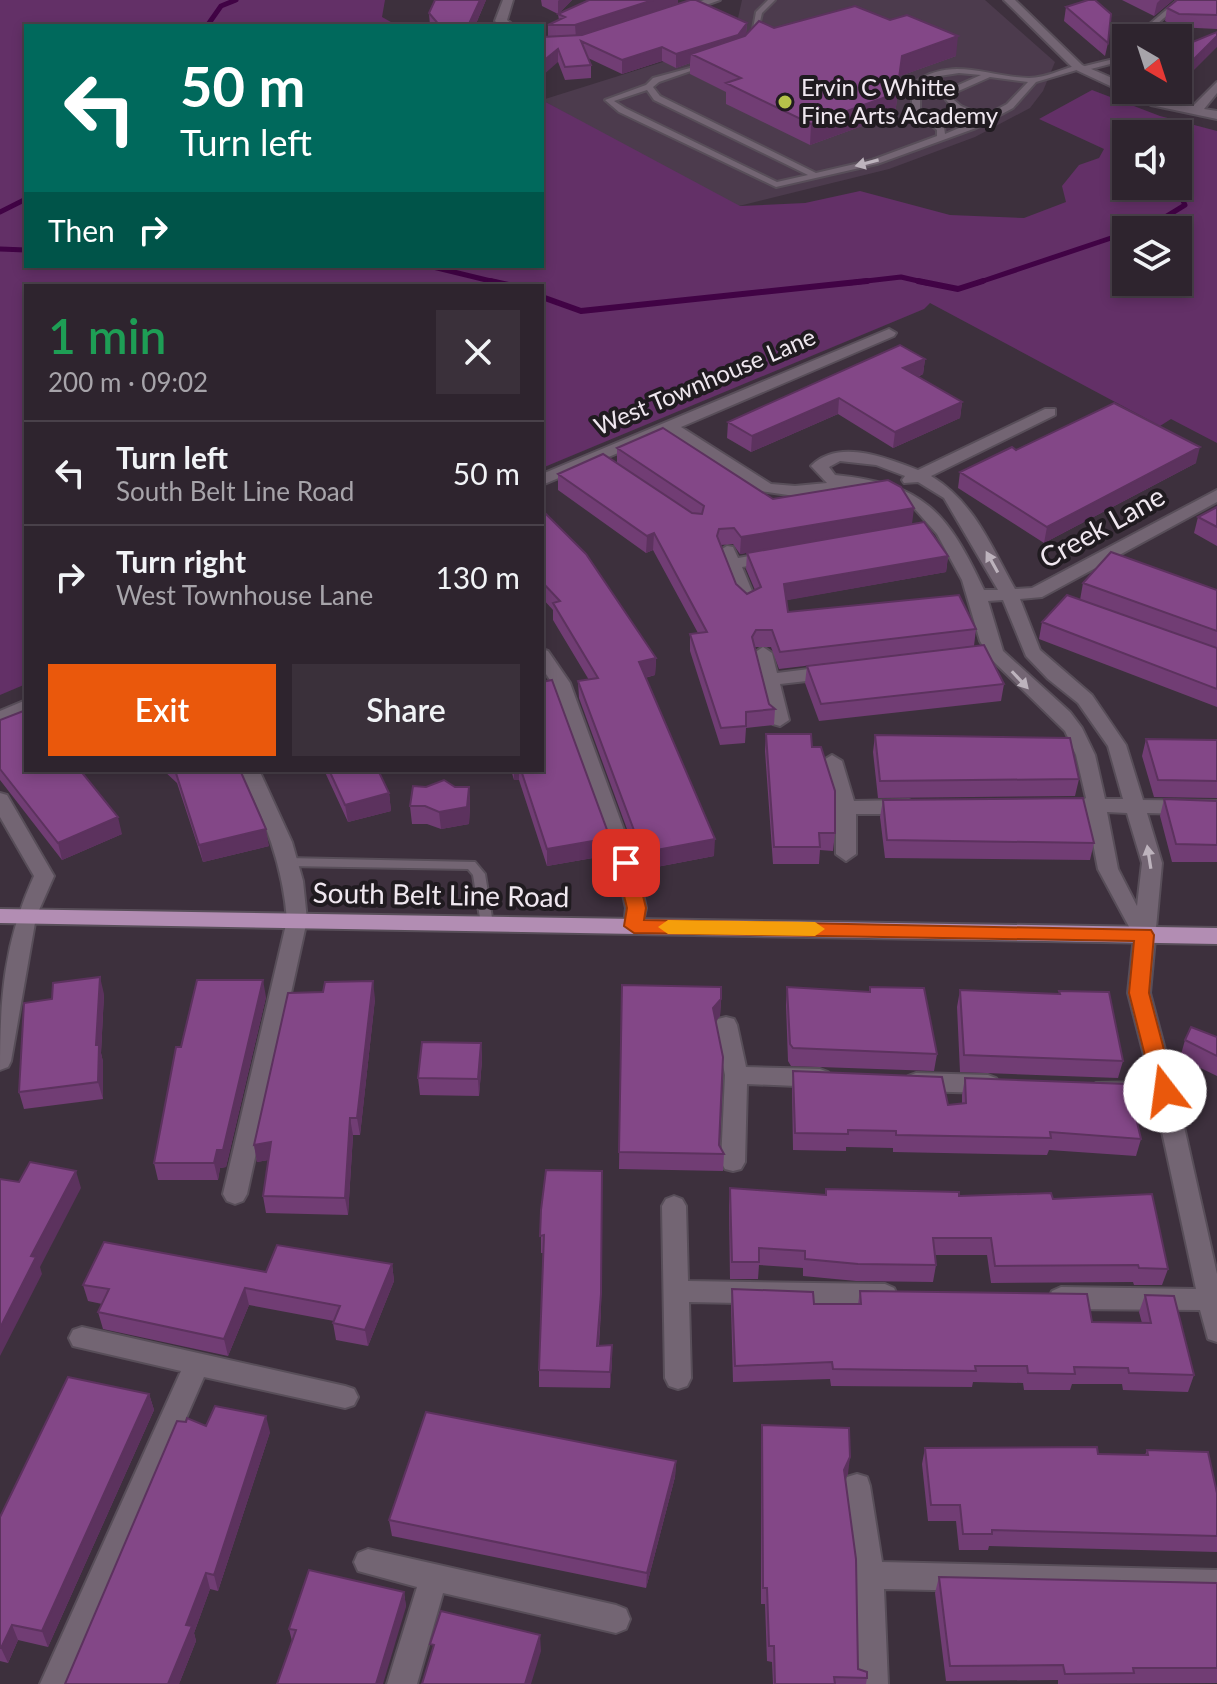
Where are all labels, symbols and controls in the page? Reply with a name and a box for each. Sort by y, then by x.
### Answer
north arrow [1112,24,1192,104]
map controls [1112,24,1192,296]
text: 50 m [180,52,305,119]
icon: left [48,56,152,160]
place label: Ervin C Whitte Fine Arts Academy [801,72,999,129]
marker: Ervin C Whitte Fine Arts Academy [776,93,794,111]
text: Turn left [180,120,312,164]
button: sound [1112,120,1192,200]
one-way arrow [855,158,880,170]
icon: right [131,208,175,252]
text: Then [48,212,115,248]
button: layers [1112,216,1192,296]
text: 1 min [48,307,166,364]
button: close [436,310,520,394]
street label: West Townhouse Lane [589,321,819,440]
text: 200 m · 09:02 [48,366,208,398]
text: Turn left [116,439,228,475]
icon: left [48,451,92,495]
text: 50 m [453,455,520,491]
text: South Belt Line Road [116,475,354,507]
street label: Creek Lane [1033,478,1170,574]
text: Turn right [116,543,246,579]
one-way arrow [985,551,999,573]
icon: right [48,555,92,599]
text: 130 m [435,559,520,595]
text: West Townhouse Lane [116,579,373,611]
button: Exit [48,664,276,756]
button: Share [292,664,520,756]
one-way arrow [1011,670,1029,689]
pin [592,829,660,897]
icon: arrive [604,841,648,885]
one-way arrow [1143,845,1155,870]
street label: South Belt Line Road [312,875,570,913]
position arrow [1123,1049,1207,1133]

